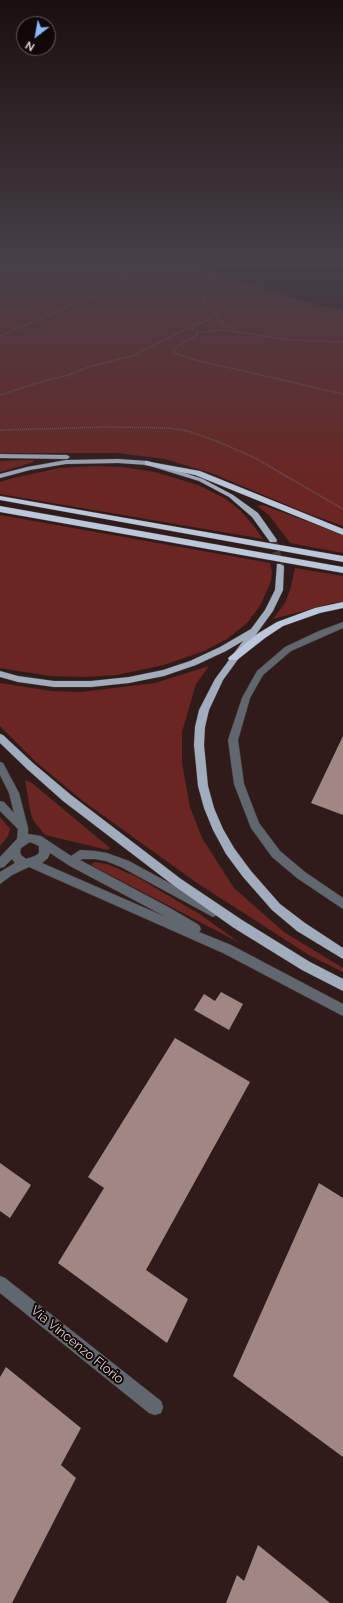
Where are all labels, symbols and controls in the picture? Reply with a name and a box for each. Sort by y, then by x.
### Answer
north arrow [16,16,56,56]
text: N [23,38,37,54]
street label: Via Vincenzo Florio [27,1303,127,1387]

